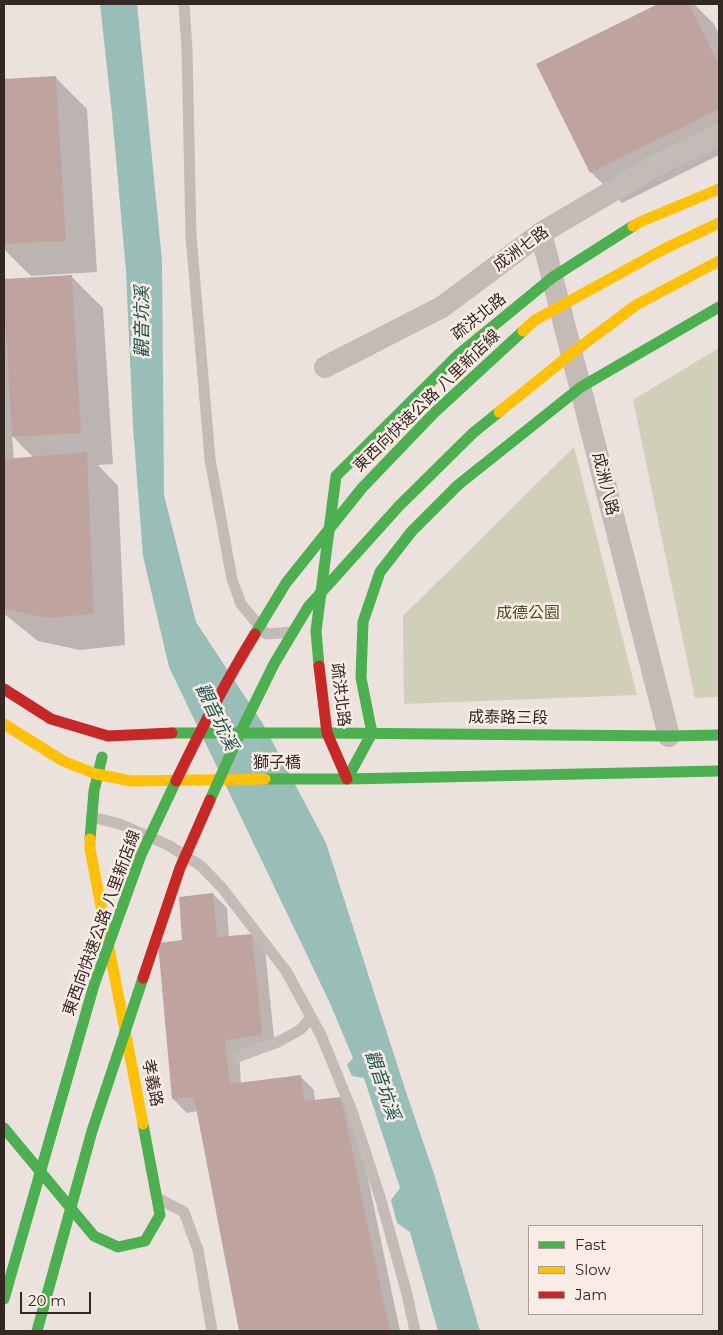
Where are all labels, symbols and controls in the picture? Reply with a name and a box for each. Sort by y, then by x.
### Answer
street label: 成洲七路 [489,222,553,276]
water label: 觀音坑溪 [132,286,154,358]
street label: 疏洪北路 [448,289,510,345]
street label: 東西向快速公路 八里新店線 [350,326,504,476]
street label: 成洲八路 [588,451,622,517]
park label: 成德公園 [496,603,560,623]
street label: 疏洪北路 [327,662,353,728]
water label: 觀音坑溪 [191,680,241,754]
street label: 成泰路三段 [468,708,548,728]
street label: 獅子橋 [253,753,301,773]
street label: 東西向快速公路 八里新店線 [59,828,145,1018]
water label: 觀音坑溪 [360,1047,404,1123]
street label: 孝義路 [138,1058,166,1108]
legend [528,1225,703,1315]
text: Fast [575,1235,606,1254]
text: Slow [575,1260,611,1279]
scale bar [22,1282,94,1314]
text: Jam [575,1285,607,1304]
text: 20 m [28,1291,66,1310]

